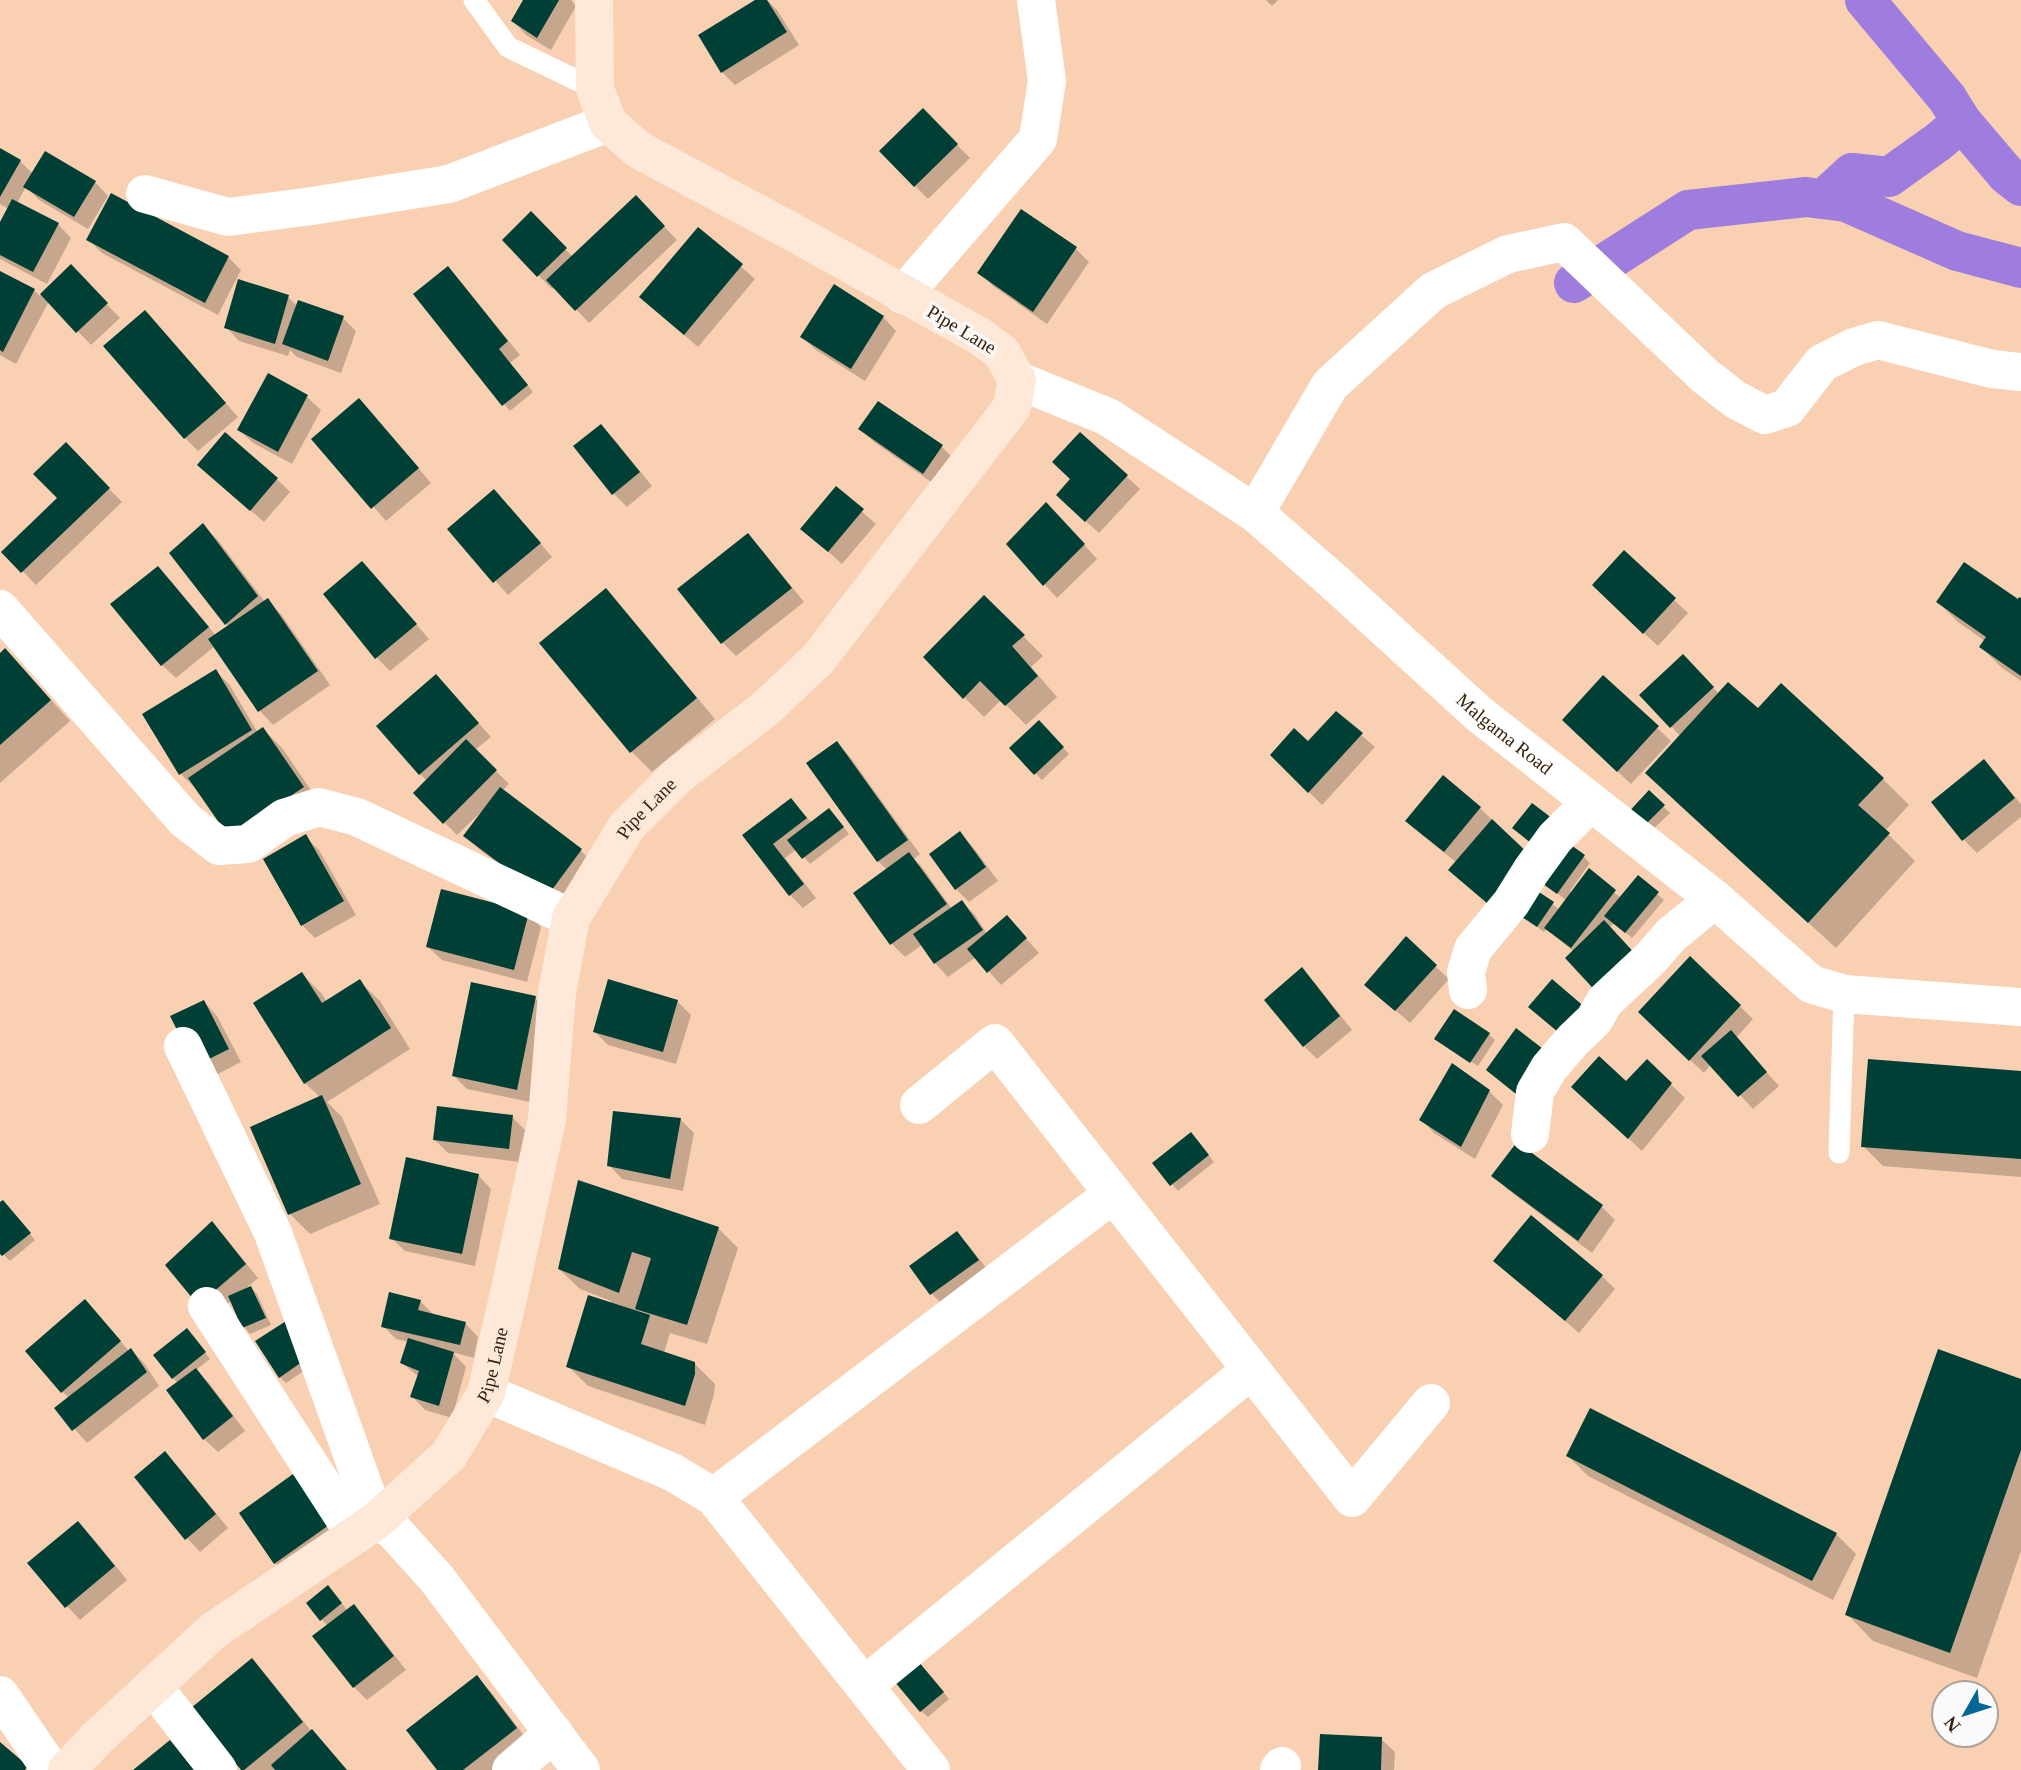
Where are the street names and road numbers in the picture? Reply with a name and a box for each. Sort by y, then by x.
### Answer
street label: Pipe Lane [924,301,1000,358]
street label: Malgama Road [1452,689,1557,779]
street label: Pipe Lane [612,774,680,842]
street label: Pipe Lane [473,1325,512,1407]

